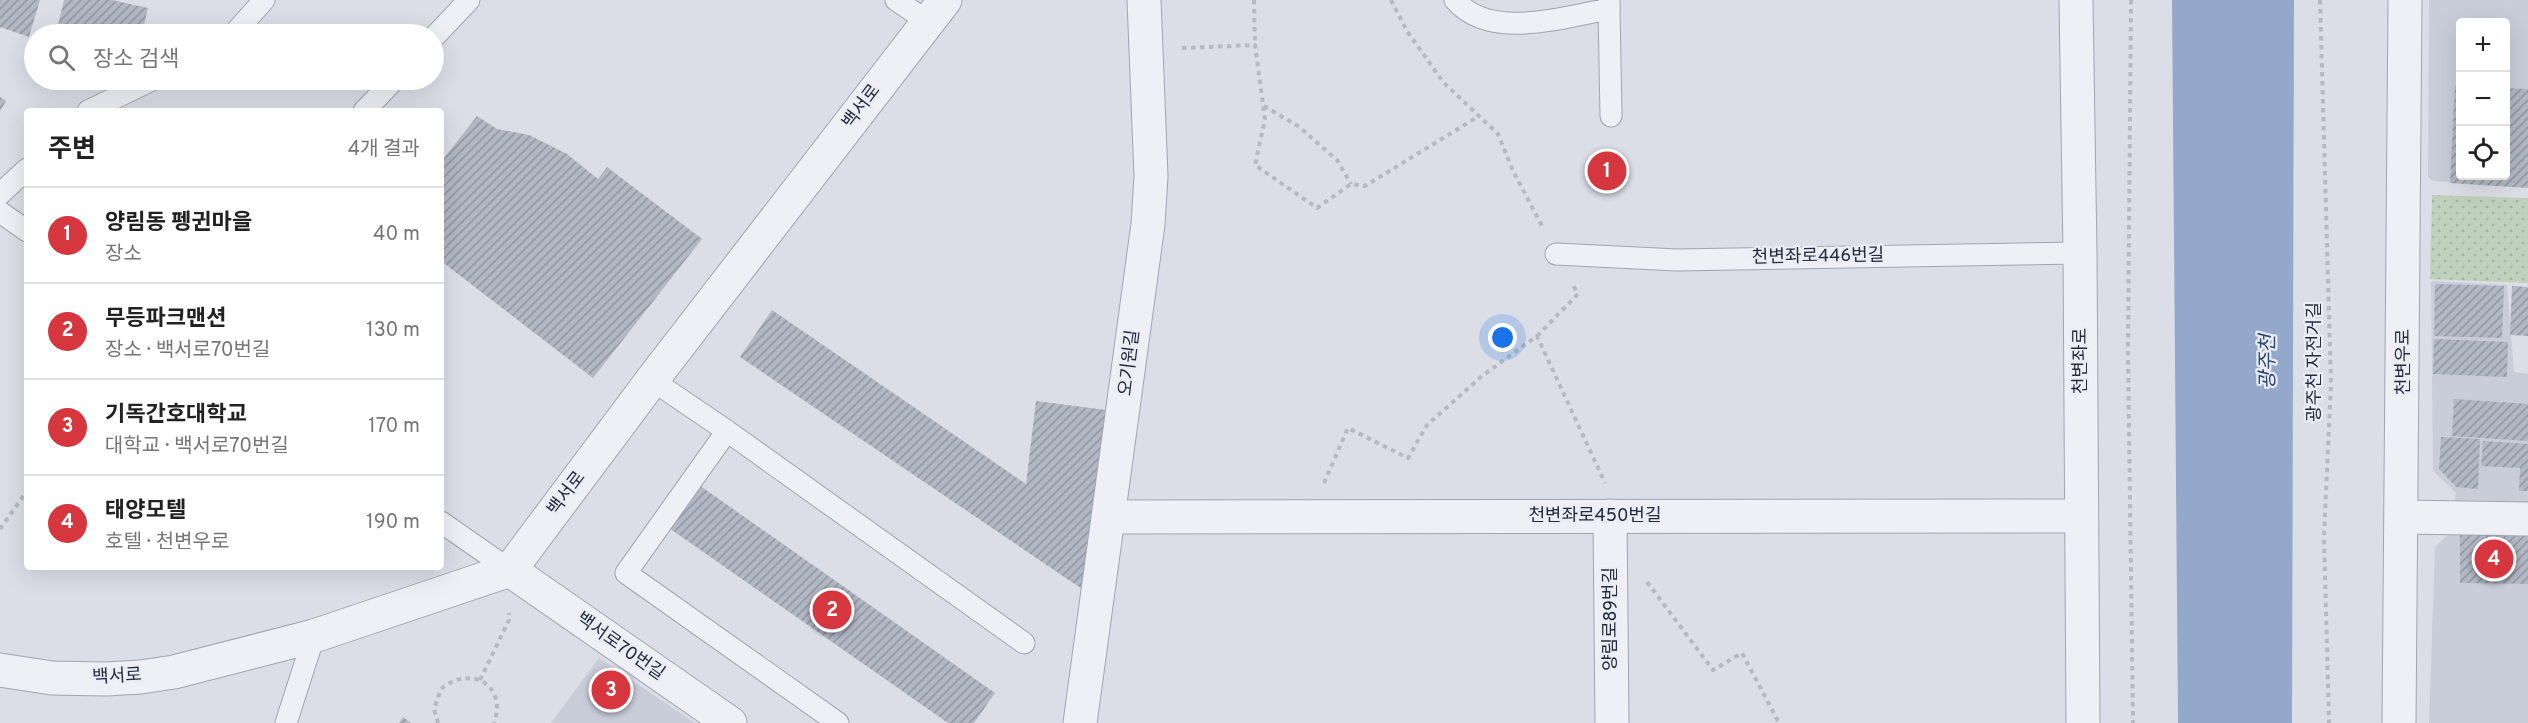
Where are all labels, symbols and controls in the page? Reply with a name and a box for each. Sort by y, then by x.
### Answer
map controls [2456,18,2510,180]
button: + [2456,18,2510,72]
search box [24,24,444,90]
icon: search [45,41,78,74]
text: 장소 검색 [93,47,179,74]
button: − [2456,72,2510,126]
street label: 백서로 [838,80,886,134]
button: locate [2456,126,2510,180]
text: 주변 [48,134,96,167]
text: 4개 결과 [348,137,420,163]
pin: 1 [1588,148,1626,194]
text: 양림동 펭귄마을 [105,210,252,237]
text: 1 [64,222,72,248]
text: 40 m [373,222,420,248]
text: 장소 [105,242,142,268]
street label: 천변좌로446번길 [1752,244,1884,270]
street label: 광주천 자전거길 [2304,302,2327,422]
text: 무등파크맨션 [105,306,226,333]
text: 2 [61,318,74,344]
text: 130 m [366,318,420,344]
your location [1488,323,1517,352]
street label: 천변좌로 [2070,328,2093,394]
street label: 오기원길 [1115,329,1145,397]
street label: 천변우로 [2393,329,2416,395]
water label: 광주천 [2256,332,2282,390]
text: 장소 · 백서로70번길 [105,338,270,364]
text: 기독간호대학교 [105,402,247,429]
text: 3 [62,414,74,440]
text: 170 m [368,414,420,440]
text: 대학교 · 백서로70번길 [105,434,289,460]
street label: 백서로 [543,467,591,521]
text: 태양모텔 [105,498,186,525]
street label: 천변좌로450번길 [1528,505,1662,528]
text: 4 [61,510,74,536]
text: 190 m [366,510,420,536]
text: 호텔 · 천변우로 [105,530,229,556]
pin: 4 [2474,536,2514,582]
street label: 양림로89번길 [1600,567,1623,671]
pin: 2 [812,588,852,632]
street label: 백서로70번길 [571,608,669,686]
street label: 백서로 [92,664,142,690]
pin: 3 [592,668,630,712]

